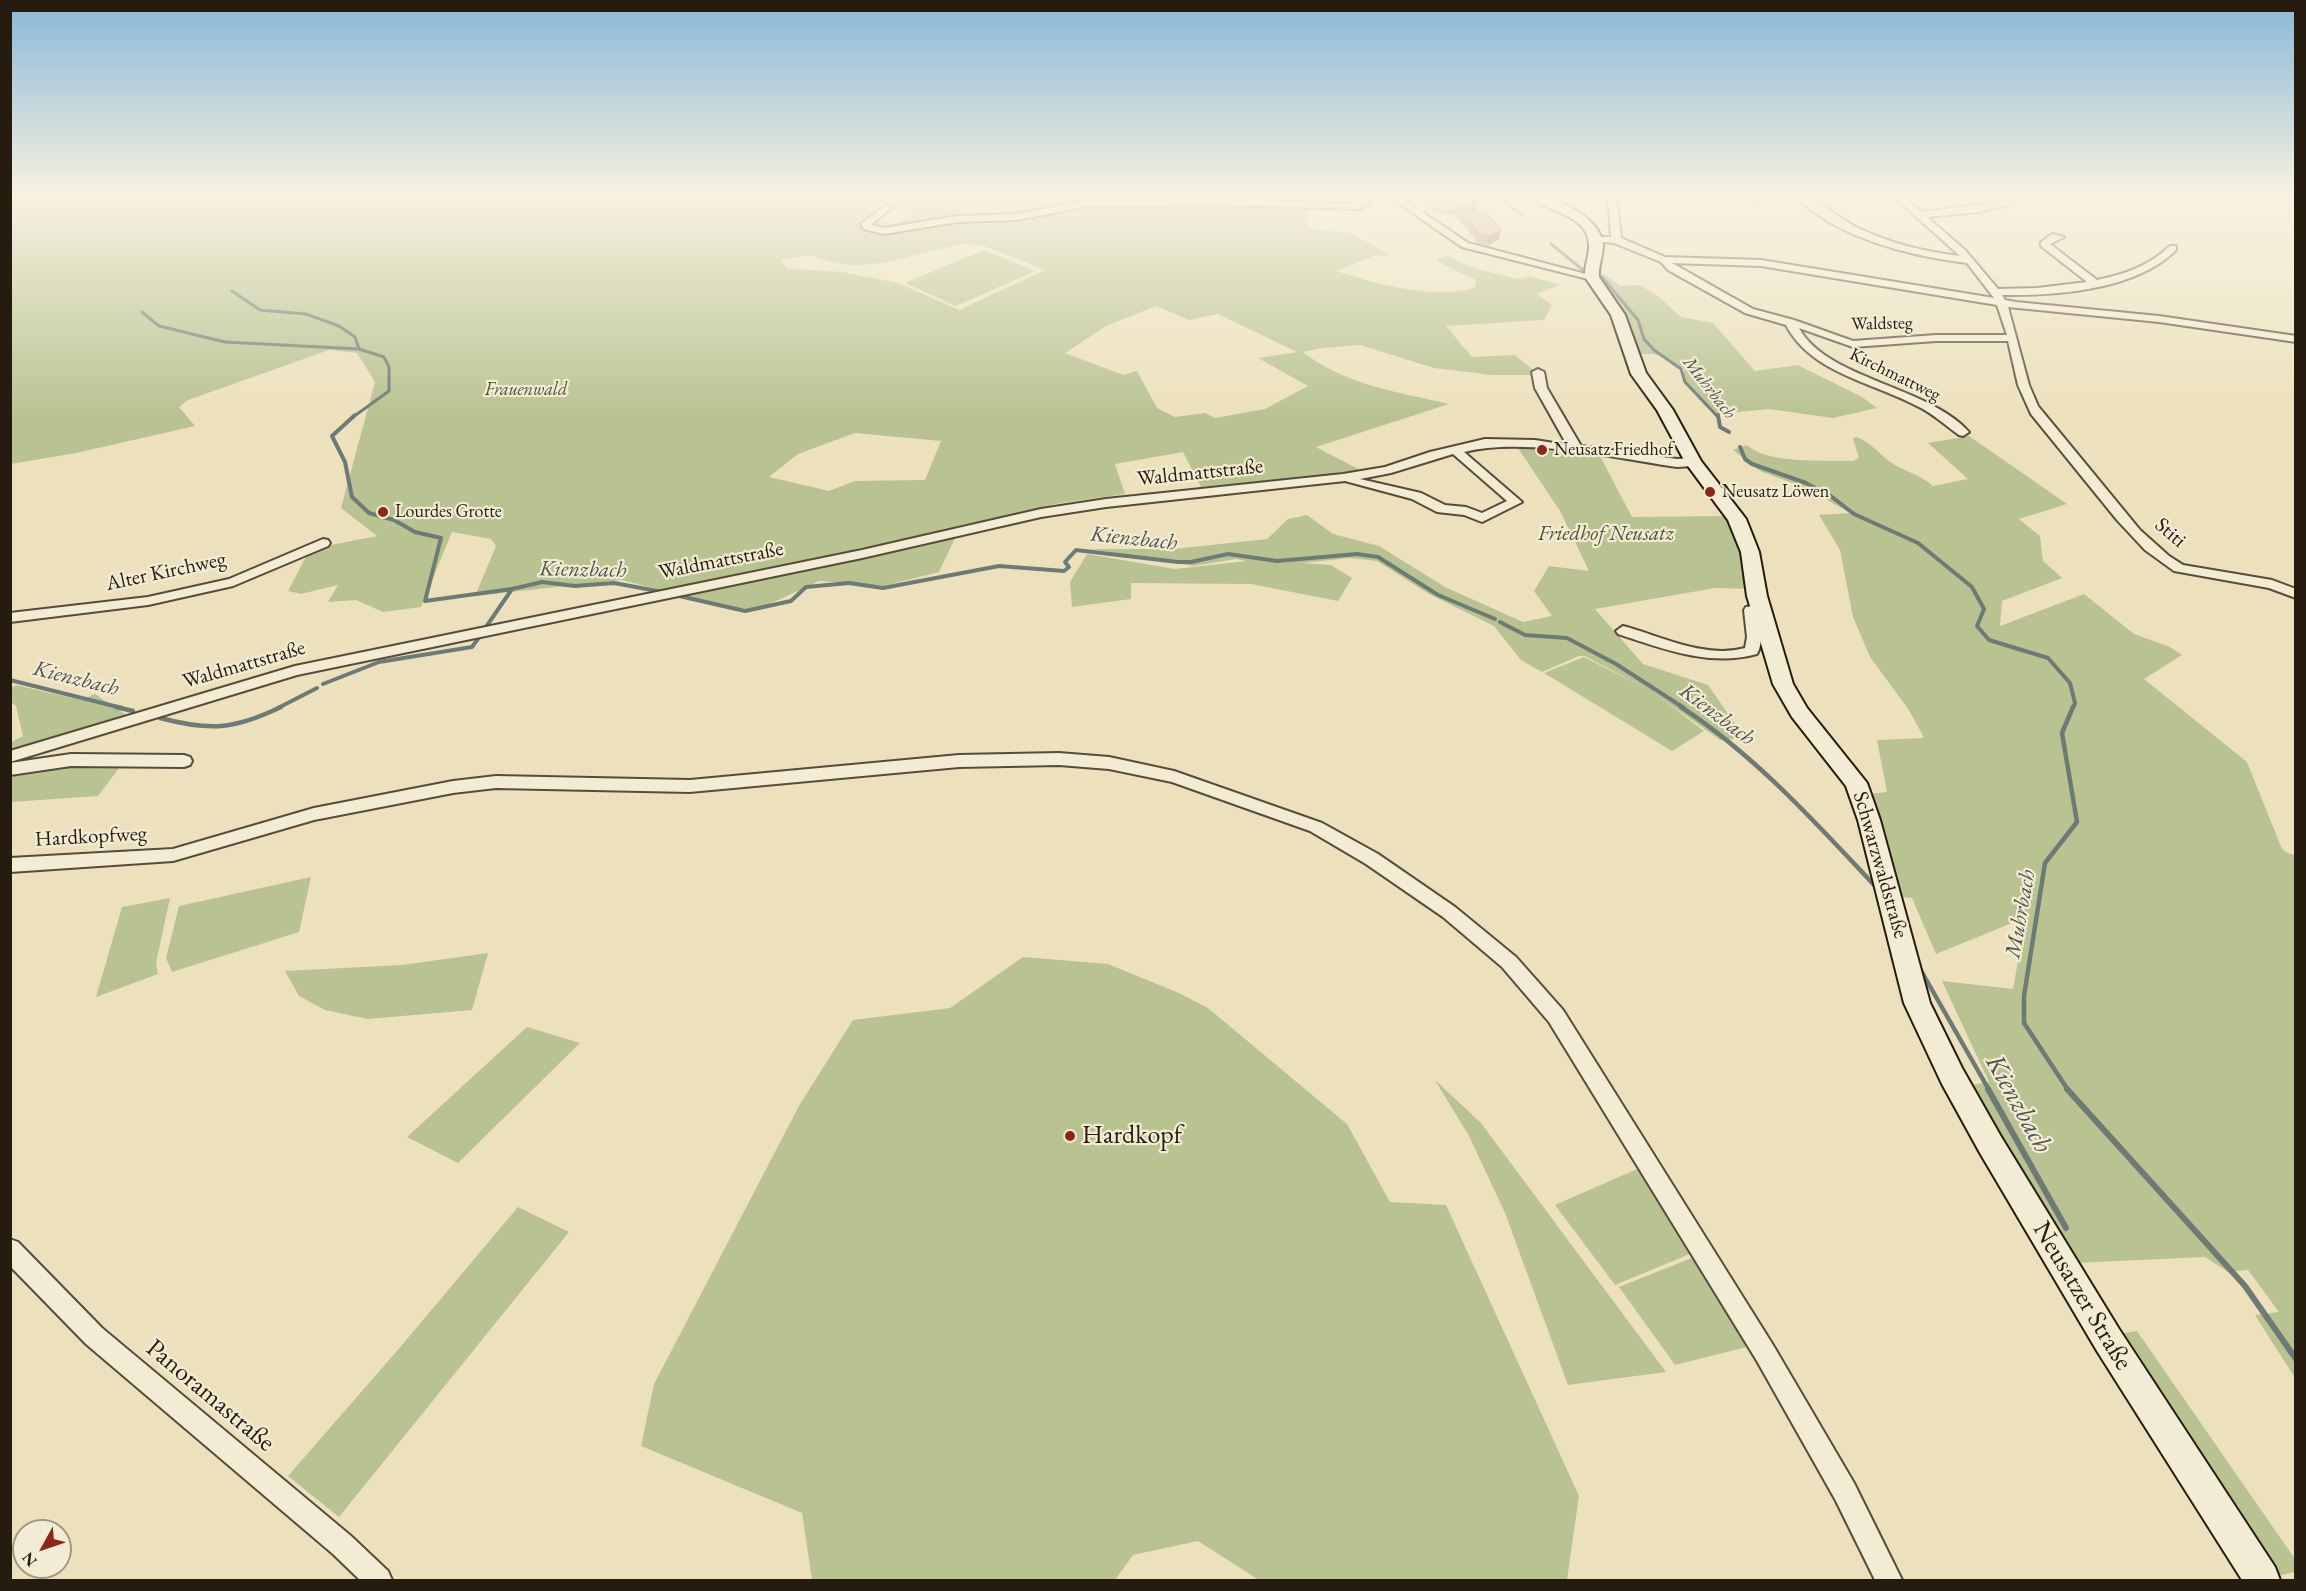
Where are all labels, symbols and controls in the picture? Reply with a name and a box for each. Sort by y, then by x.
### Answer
street label: Waldsteg [1851,313,1913,335]
street label: Kirchmattweg [1846,344,1944,406]
water label: Muhrbach [1678,353,1740,423]
park label: Frauenwald [485,379,567,401]
place label: Neusatz Friedhof [1554,439,1673,461]
marker: Neusatz Friedhof [1535,443,1549,457]
street label: Waldmattstraße [1136,454,1264,492]
place label: Neusatz Löwen [1722,481,1829,503]
marker: Neusatz Löwen [1703,485,1717,499]
place label: Lourdes Grotte [395,501,502,523]
marker: Lourdes Grotte [376,505,390,519]
street label: Stiti [2149,513,2191,553]
water label: Kienzbach [1089,521,1179,557]
park label: Friedhof Neusatz [1538,521,1674,547]
street label: Waldmattstraße [656,537,786,585]
street label: Alter Kirchweg [104,547,228,597]
water label: Kienzbach [539,556,627,584]
street label: Waldmattstraße [180,635,308,695]
water label: Kienzbach [30,656,122,702]
water label: Kienzbach [1674,678,1760,752]
street label: Schwarzwaldstraße [1847,789,1913,941]
street label: Hardkopfweg [34,821,148,853]
water label: Muhrbach [2000,868,2042,960]
water label: Kienzbach [1978,1049,2058,1159]
place label: Hardkopf [1082,1120,1182,1152]
marker: Hardkopf [1063,1129,1077,1143]
street label: Neusatzer Straße [2025,1216,2139,1376]
street label: Panoramastraße [139,1333,281,1459]
north arrow [12,1519,72,1579]
text: N [17,1548,42,1571]

